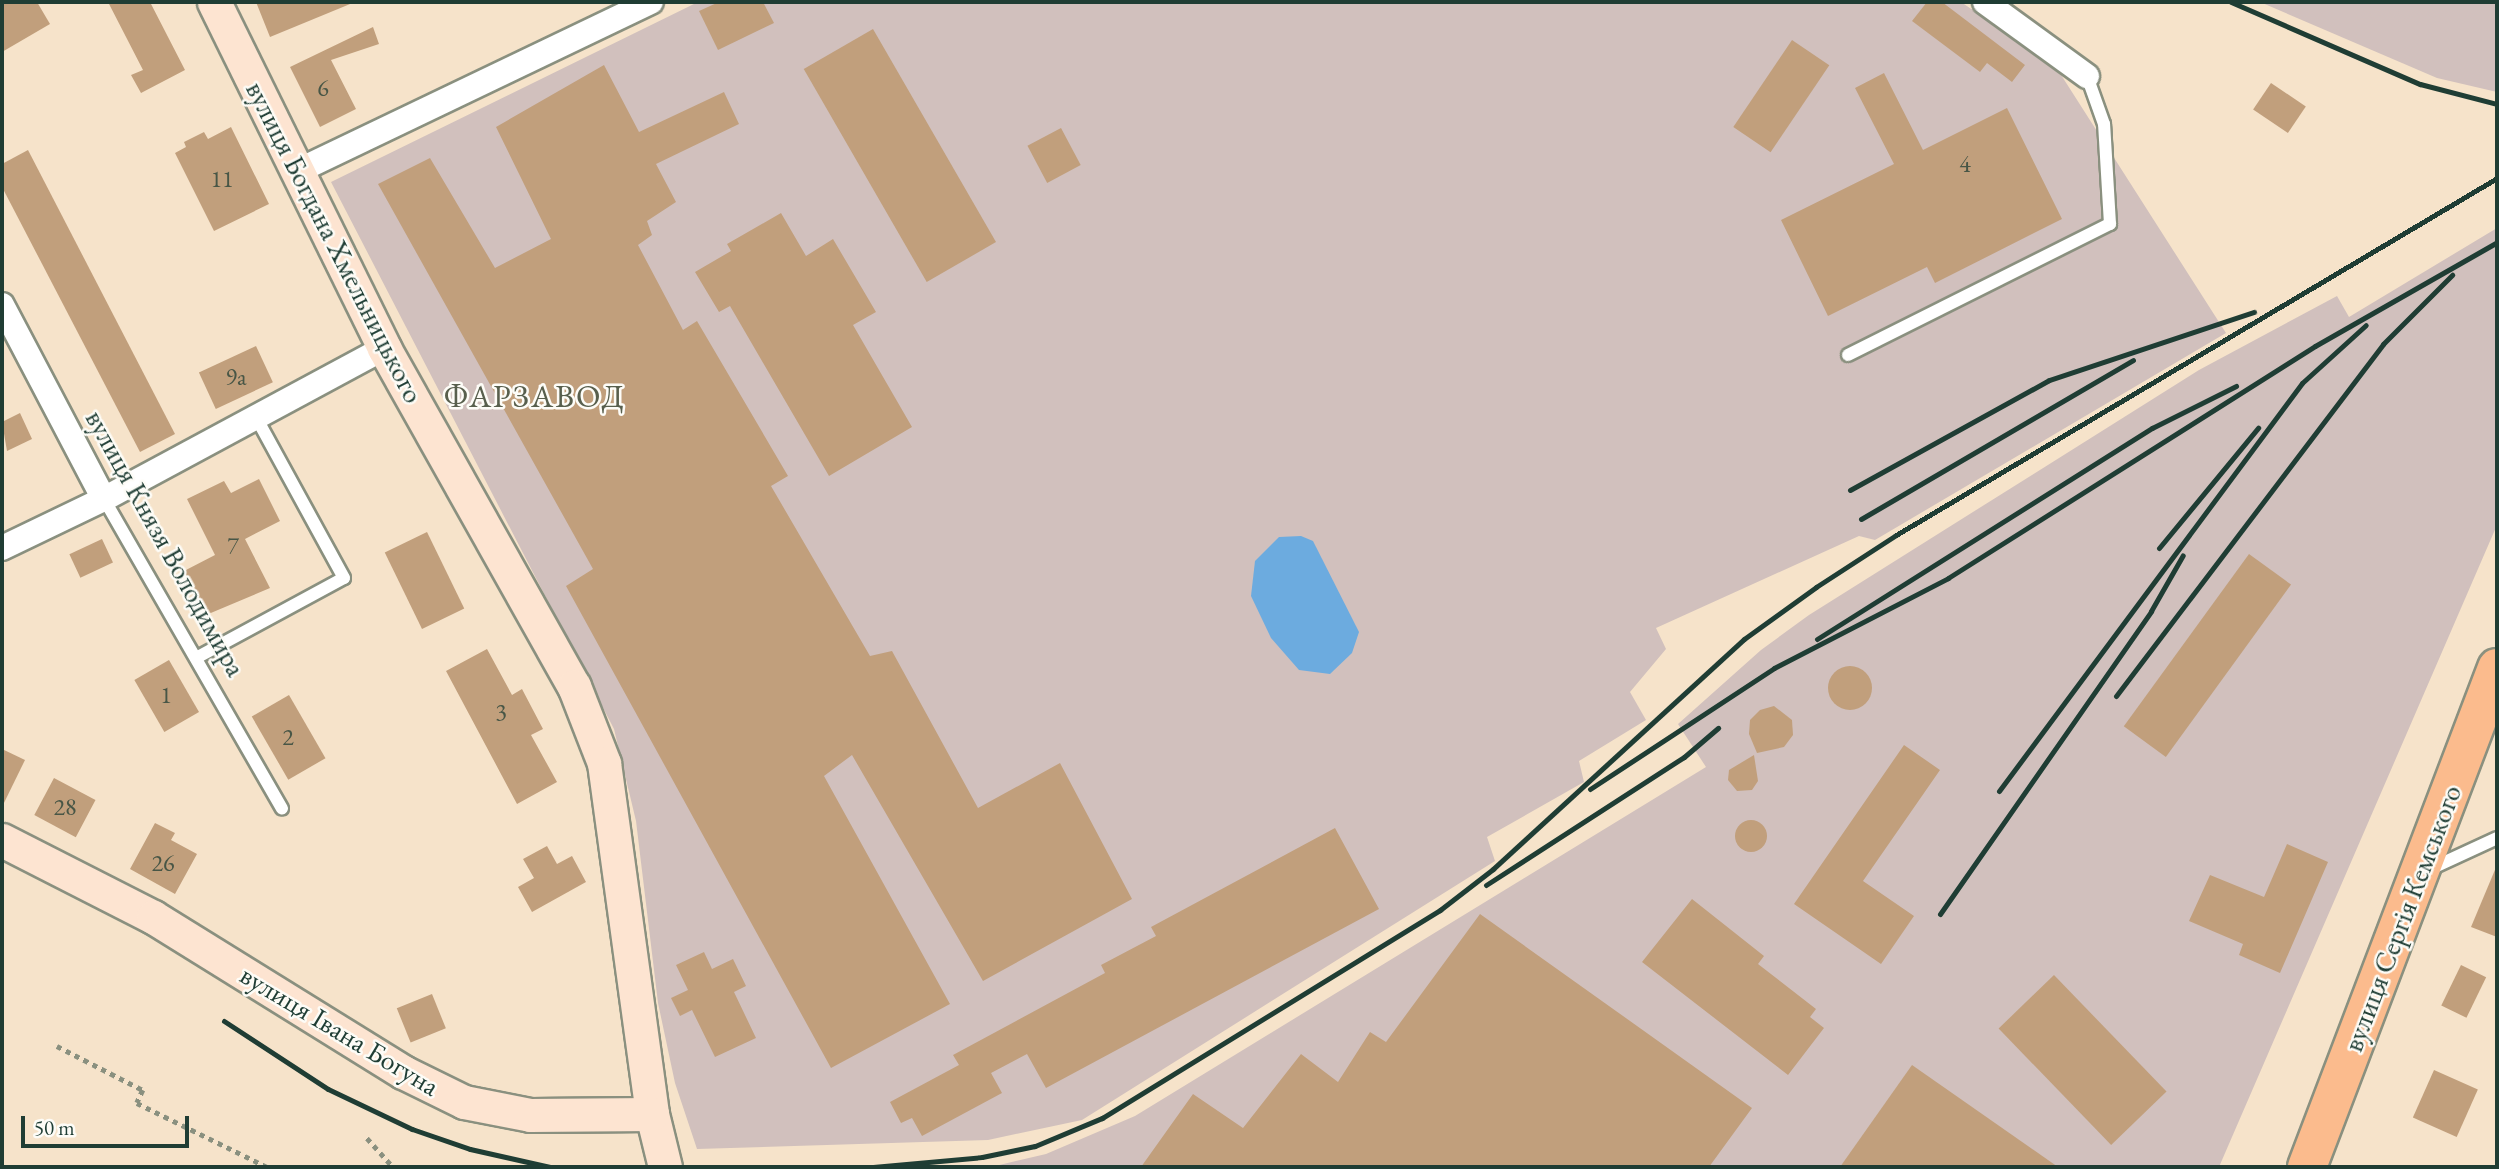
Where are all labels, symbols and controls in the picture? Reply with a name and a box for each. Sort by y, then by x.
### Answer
house number: 6 [317,74,329,102]
street label: вулиця Богдана Хмельницького [239,76,431,408]
house number: 4 [1959,150,1971,178]
house number: 11 [210,165,234,193]
house number: 9а [225,363,247,391]
district label: ФАРЗАВОД [445,377,625,415]
street label: вулиця Князя Володимира [79,404,253,682]
house number: 7 [227,532,239,560]
house number: 1 [160,681,172,709]
house number: 3 [495,698,507,726]
house number: 2 [282,723,294,751]
street label: вулиця Сергія Кемського [2336,780,2468,1056]
house number: 28 [53,793,77,821]
house number: 26 [151,849,175,877]
street label: вулиця Івана Богуна [235,957,445,1103]
scale bar [24,1102,192,1146]
text: 50 m [34,1114,75,1141]

